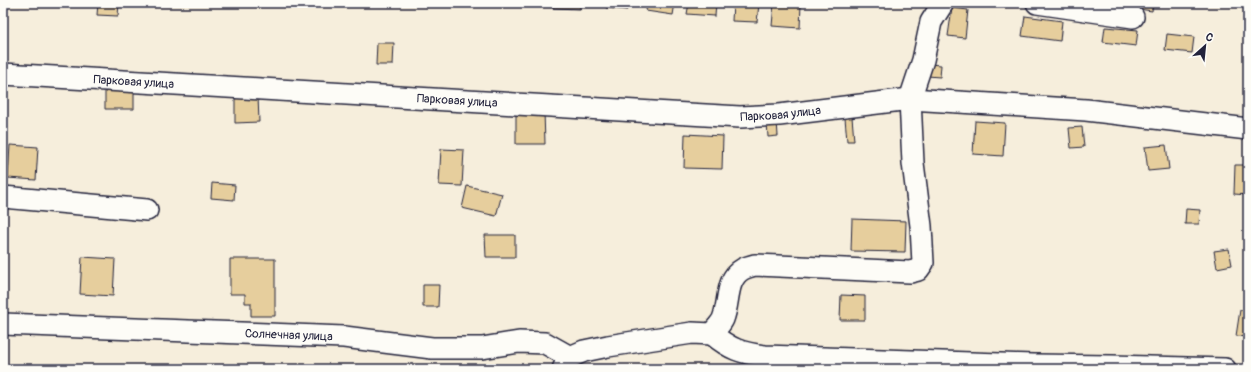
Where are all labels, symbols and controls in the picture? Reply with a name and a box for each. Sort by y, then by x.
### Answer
north arrow [1185,26,1225,66]
text: С [1203,30,1215,45]
street label: Парковая улица [93,72,175,91]
street label: Парковая улица [416,91,498,110]
street label: Парковая улица [740,102,822,124]
street label: Солнечная улица [245,326,333,344]

